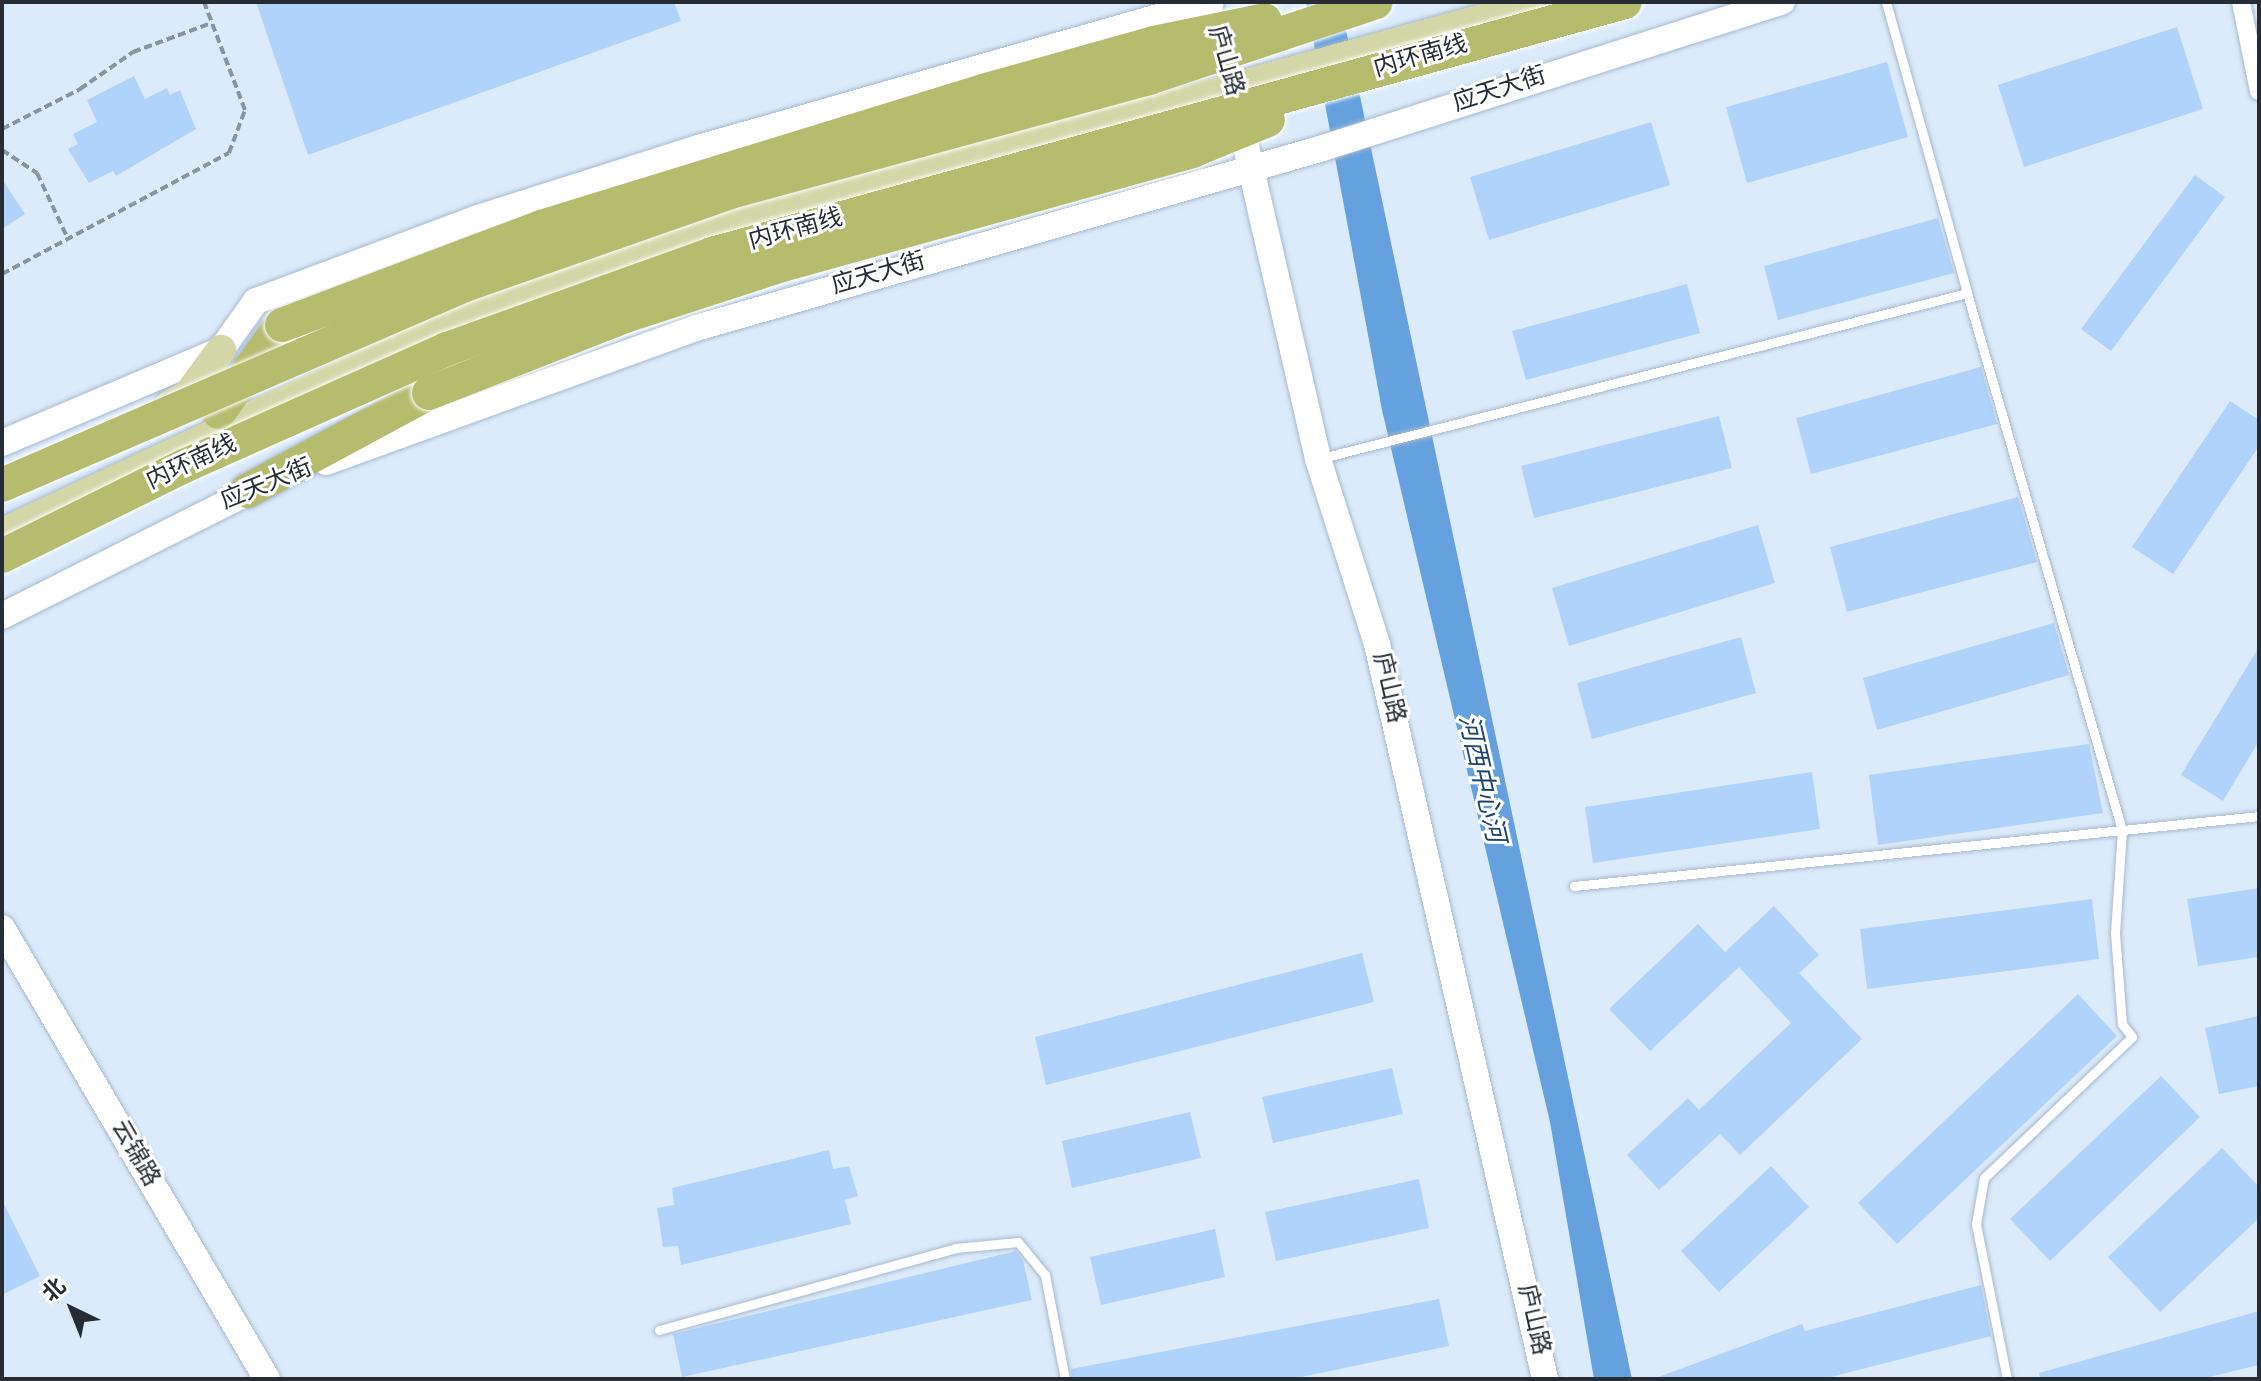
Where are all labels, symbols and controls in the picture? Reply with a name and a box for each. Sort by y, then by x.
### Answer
street label: 庐山路 [1200,22,1248,100]
street label: 内环南线 [1371,31,1471,85]
street label: 应天大街 [1450,62,1550,120]
street label: 内环南线 [746,205,846,257]
street label: 应天大街 [829,248,929,302]
street label: 内环南线 [142,431,242,497]
street label: 应天大街 [217,455,317,517]
street label: 庐山路 [1365,650,1409,726]
water label: 河西中心河 [1450,712,1510,846]
street label: 云锦路 [104,1116,164,1192]
north arrow [32,1269,112,1349]
text: 北 [38,1274,73,1308]
street label: 庐山路 [1510,1282,1554,1358]

